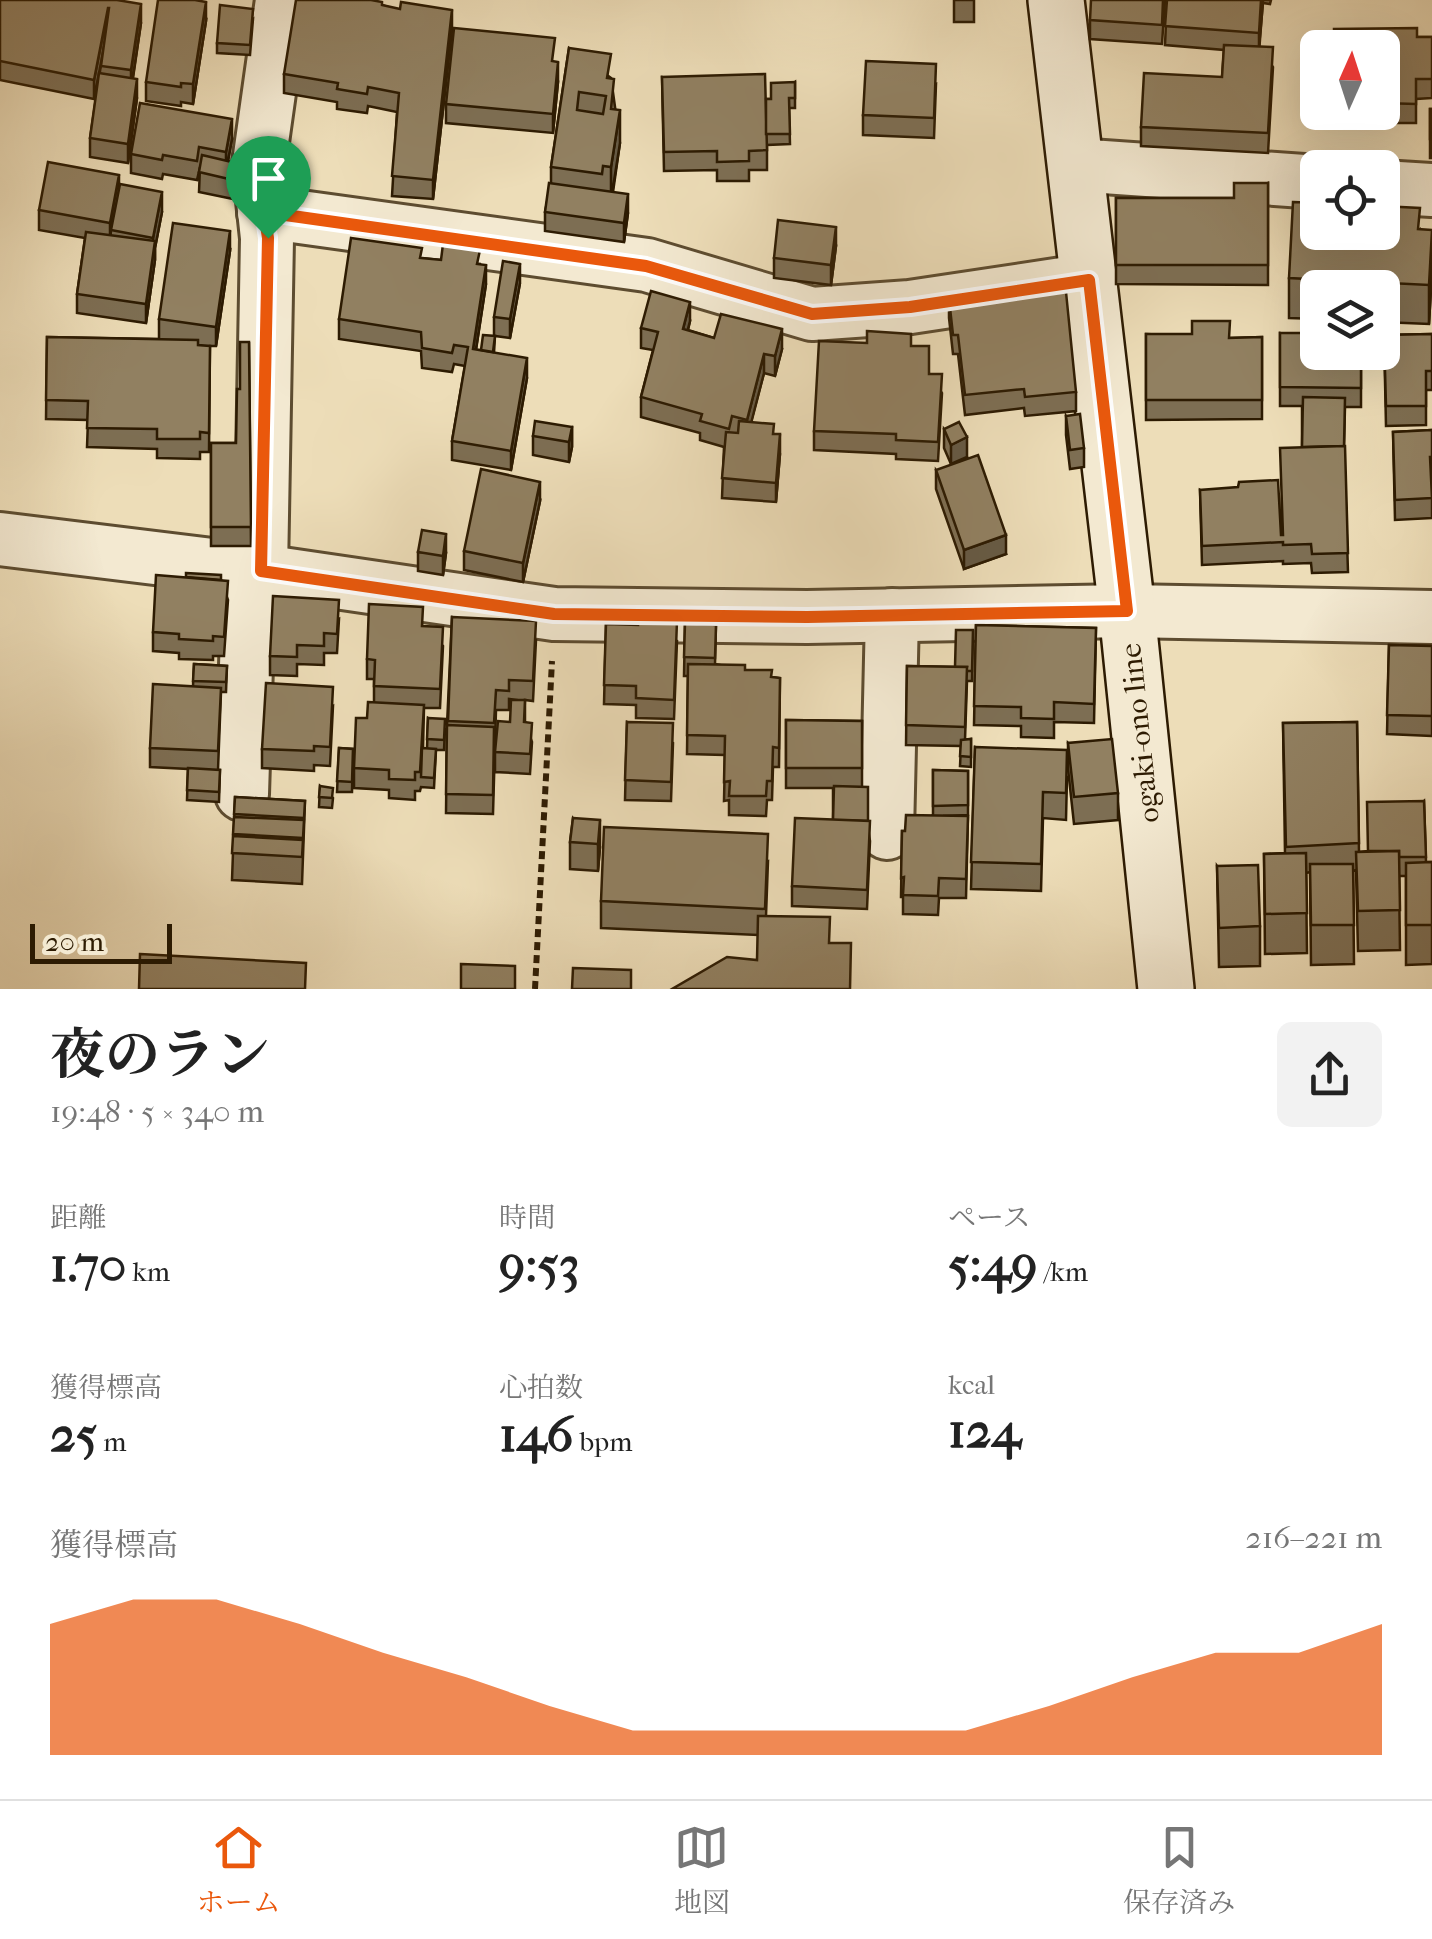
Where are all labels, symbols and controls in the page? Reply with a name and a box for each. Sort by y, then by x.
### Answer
north arrow [1300,30,1400,130]
map controls [1300,30,1400,370]
pin [226,136,311,239]
button: locate [1300,150,1400,250]
icon: arrive [241,151,296,206]
button: layers [1300,270,1400,370]
street label: ogaki-ono line [1113,641,1167,825]
scale bar [30,919,172,964]
text: 20 m [45,925,104,958]
button: share [1277,1022,1382,1127]
text: 夜のラン [50,1023,270,1087]
text: 19:48 · 5 × 340 m [50,1093,264,1130]
text: 距離 [50,1201,106,1234]
text: 時間 [499,1201,555,1234]
text: ペース [948,1201,1031,1234]
text: 1.70 [50,1235,126,1294]
text: 9:53 [499,1235,579,1294]
text: 5:49 [948,1235,1037,1294]
text: km [126,1255,170,1288]
text: /km [1037,1255,1088,1288]
text: kcal [948,1368,995,1401]
text: 獲得標高 [50,1371,162,1404]
text: 心拍数 [499,1371,583,1404]
text: 124 [948,1401,1021,1460]
text: 25 [50,1405,97,1464]
text: 146 [499,1405,573,1464]
text: m [97,1425,127,1458]
text: bpm [573,1425,632,1458]
text: 216–221 m [1245,1519,1382,1556]
text: 獲得標高 [50,1527,178,1564]
tab: ホーム [197,1820,281,1920]
tab: 地図 [674,1820,730,1920]
tab: 保存済み [1123,1820,1235,1920]

